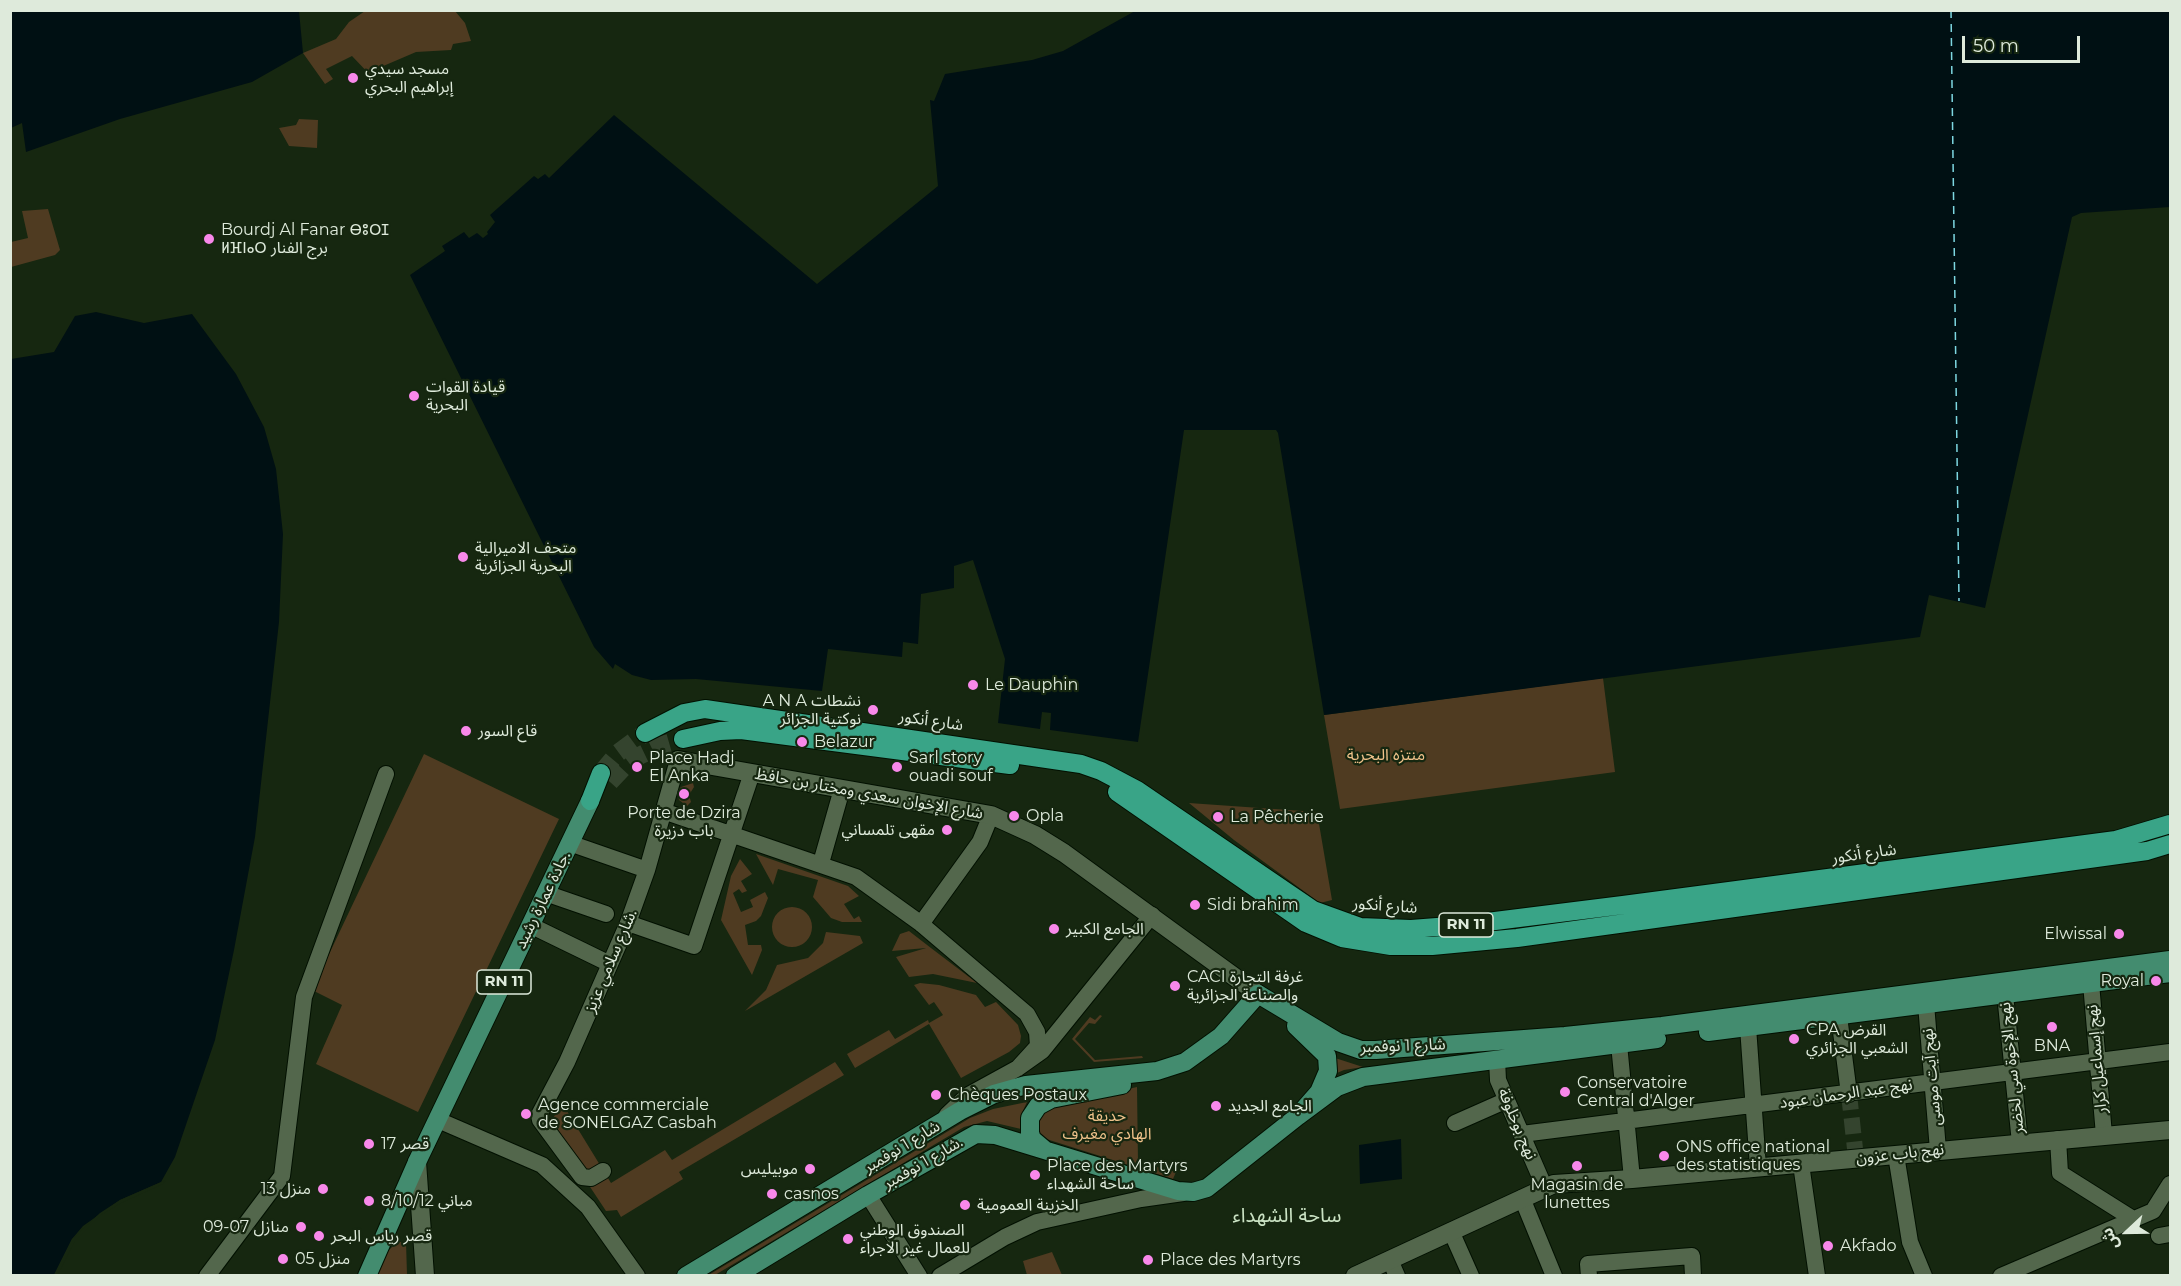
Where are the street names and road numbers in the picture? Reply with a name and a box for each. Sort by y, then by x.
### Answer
street label: شارع أنكور [897,707,965,735]
street label: شارع الإخوان سعدي ومختار بن حافظ [753,764,985,824]
street label: شارع أنكور [1830,840,1898,868]
street label: جادة عمارة رشيد. [511,848,575,952]
street label: شارع أنكور [1352,894,1418,918]
street label: شارع سلامي عزيز. [581,906,641,1016]
road number: RN 11 [1439,913,1493,937]
road number: RN 11 [477,970,531,994]
street label: نهج الإخوة سي لخضر [1996,1001,2028,1135]
street label: نهج إسماعيل كرار [2083,1004,2111,1114]
street label: نهج آيت موسى [1918,1028,1946,1126]
street label: شارع 1 نوفمبر [1360,1035,1446,1057]
street label: نهج عبد الرحمان عبود [1778,1075,1914,1113]
street label: نهج بوخلوفة [1493,1085,1541,1163]
street label: شارع 1 نوفمبر [860,1117,944,1177]
street label: شارع 1 نوفمبر. [880,1132,966,1194]
street label: نهج باب عزون [1855,1140,1945,1168]

